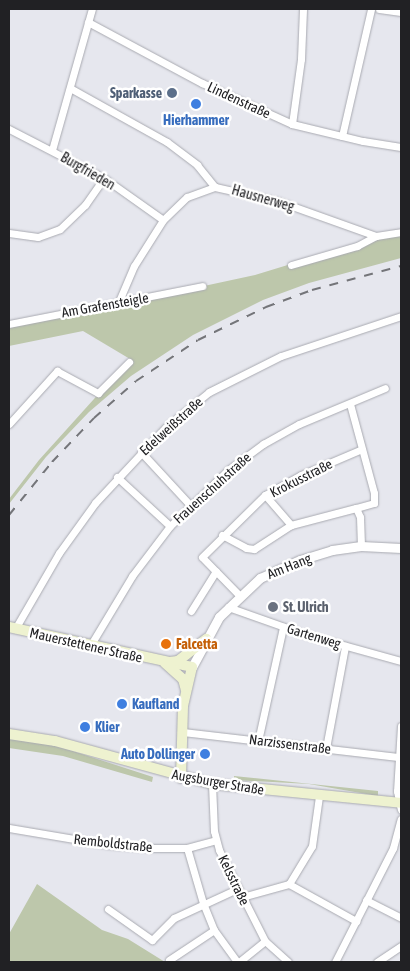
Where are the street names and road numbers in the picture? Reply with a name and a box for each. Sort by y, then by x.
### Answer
street label: Lindenstraße [205,78,273,122]
street label: Burgfrieden [58,149,118,193]
street label: Hausnerweg [230,181,296,215]
street label: Am Grafensteigle [60,289,150,321]
street label: Edelweißstraße [136,393,206,459]
street label: Frauenschuhstraße [170,449,254,527]
street label: Krokusstraße [267,455,335,501]
street label: Am Hang [264,550,314,582]
street label: Gartenweg [285,620,343,652]
street label: Mauerstettener Straße [28,624,144,666]
street label: Narzissenstraße [248,731,332,757]
street label: Augsburger Straße [171,766,265,798]
street label: Remboldstraße [73,831,153,855]
street label: Kelsstraße [215,852,253,908]

